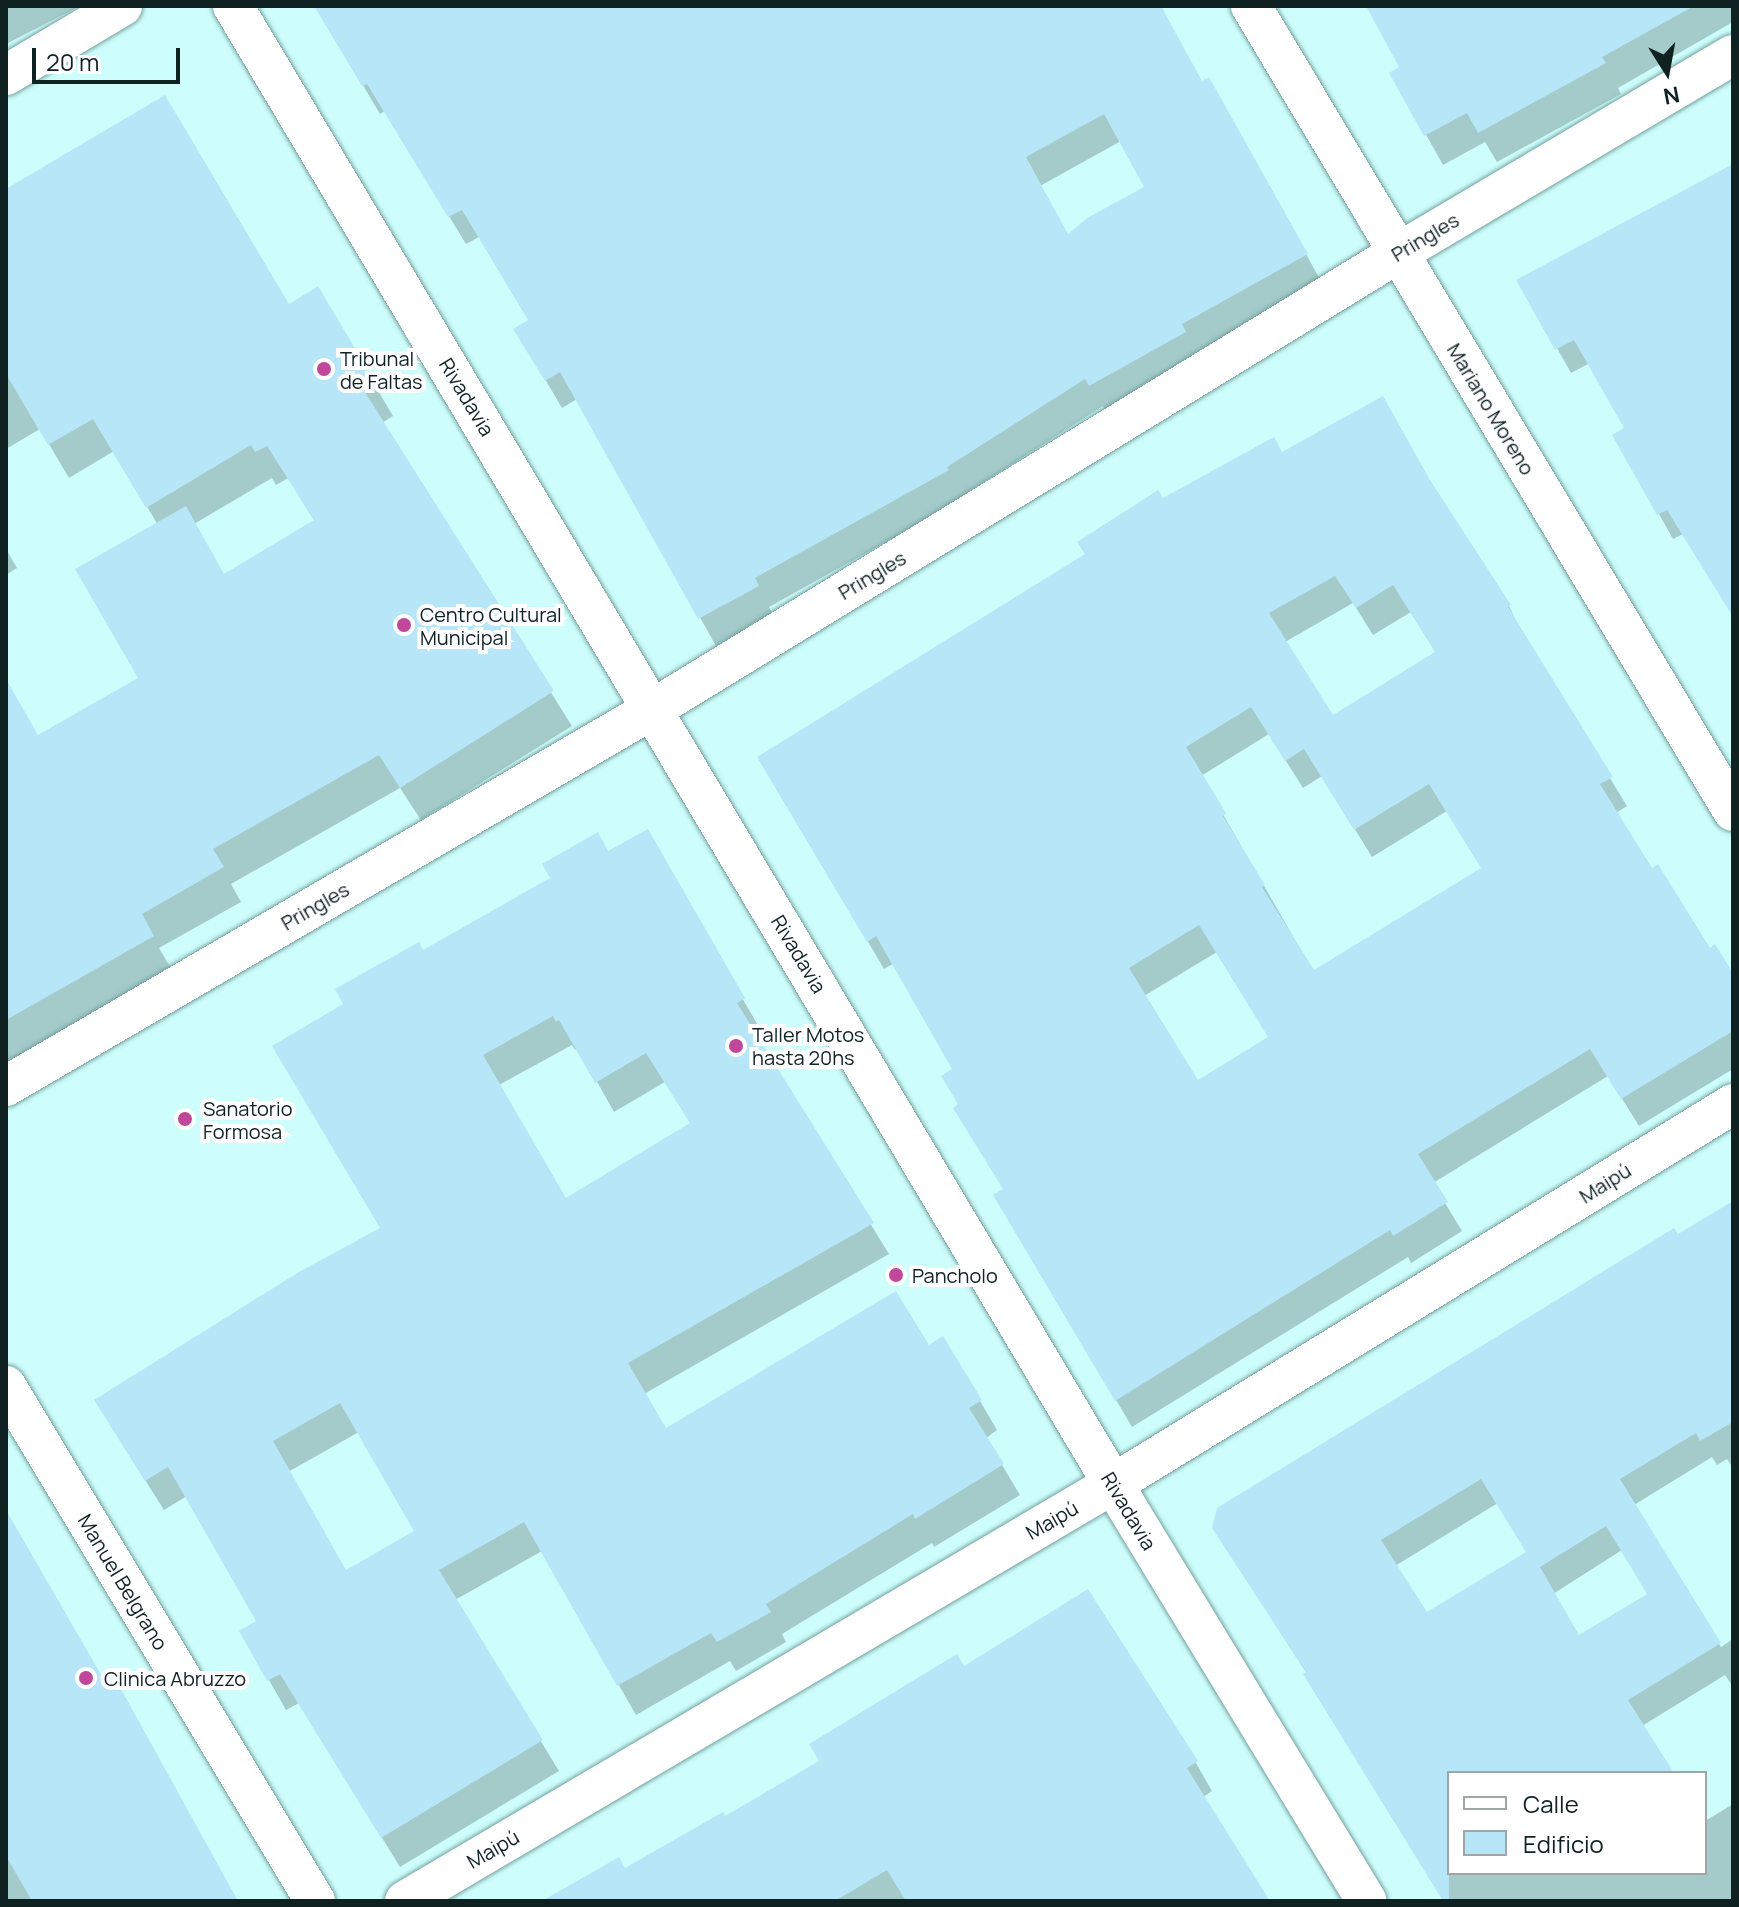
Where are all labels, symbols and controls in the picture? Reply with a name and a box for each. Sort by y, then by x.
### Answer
scale bar [36,32,184,82]
north arrow [1627,32,1707,112]
text: 20 m [46,45,99,78]
text: N [1661,79,1682,112]
street label: Pringles [1387,208,1463,266]
street label: Mariano Moreno [1442,339,1540,479]
place label: Tribunal de Faltas [340,346,423,393]
street label: Rivadavia [434,354,500,440]
marker: Tribunal de Faltas [315,360,333,378]
street label: Pringles [834,546,910,604]
place label: Centro Cultural Municipal [420,602,562,649]
marker: Centro Cultural Municipal [395,616,413,634]
street label: Pringles [277,877,353,935]
street label: Rivadavia [766,911,832,997]
place label: Taller Motos hasta 20hs [752,1022,864,1069]
marker: Taller Motos hasta 20hs [727,1037,745,1055]
place label: Sanatorio Formosa [203,1096,293,1143]
marker: Sanatorio Formosa [174,1108,196,1130]
street label: Maipú [1575,1158,1635,1208]
place label: Pancholo [912,1263,998,1287]
marker: Pancholo [887,1266,905,1284]
street label: Rivadavia [1096,1468,1162,1554]
street label: Maipú [1022,1496,1082,1544]
street label: Manuel Belgrano [73,1510,173,1654]
place label: Clinica Abruzzo [104,1666,246,1690]
marker: Clinica Abruzzo [75,1667,97,1689]
legend [1447,1771,1707,1875]
text: Calle [1523,1787,1579,1820]
street label: Maipú [463,1825,523,1873]
text: Edificio [1523,1827,1604,1860]

